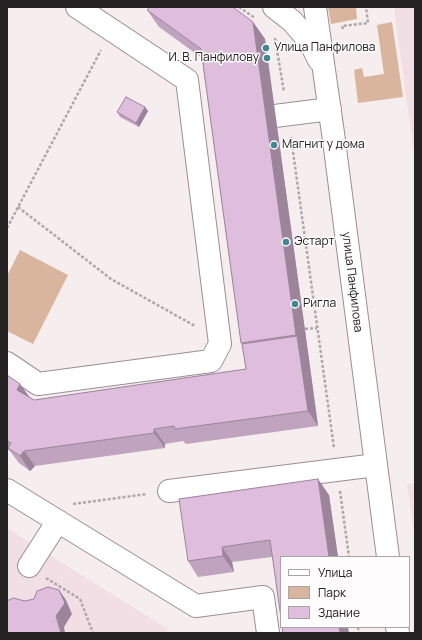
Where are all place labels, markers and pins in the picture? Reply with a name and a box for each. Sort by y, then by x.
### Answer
place label: Улица Панфилова [274,41,375,55]
marker: Улица Панфилова [261,43,271,53]
place label: И. В. Панфилову [169,51,259,65]
marker: И. В. Панфилову [262,53,272,63]
place label: Магнит у дома [282,138,365,152]
marker: Магнит у дома [269,140,279,150]
place label: Эстарт [294,235,335,249]
marker: Эстарт [281,237,291,247]
place label: Ригла [303,297,336,311]
marker: Ригла [290,299,300,309]

